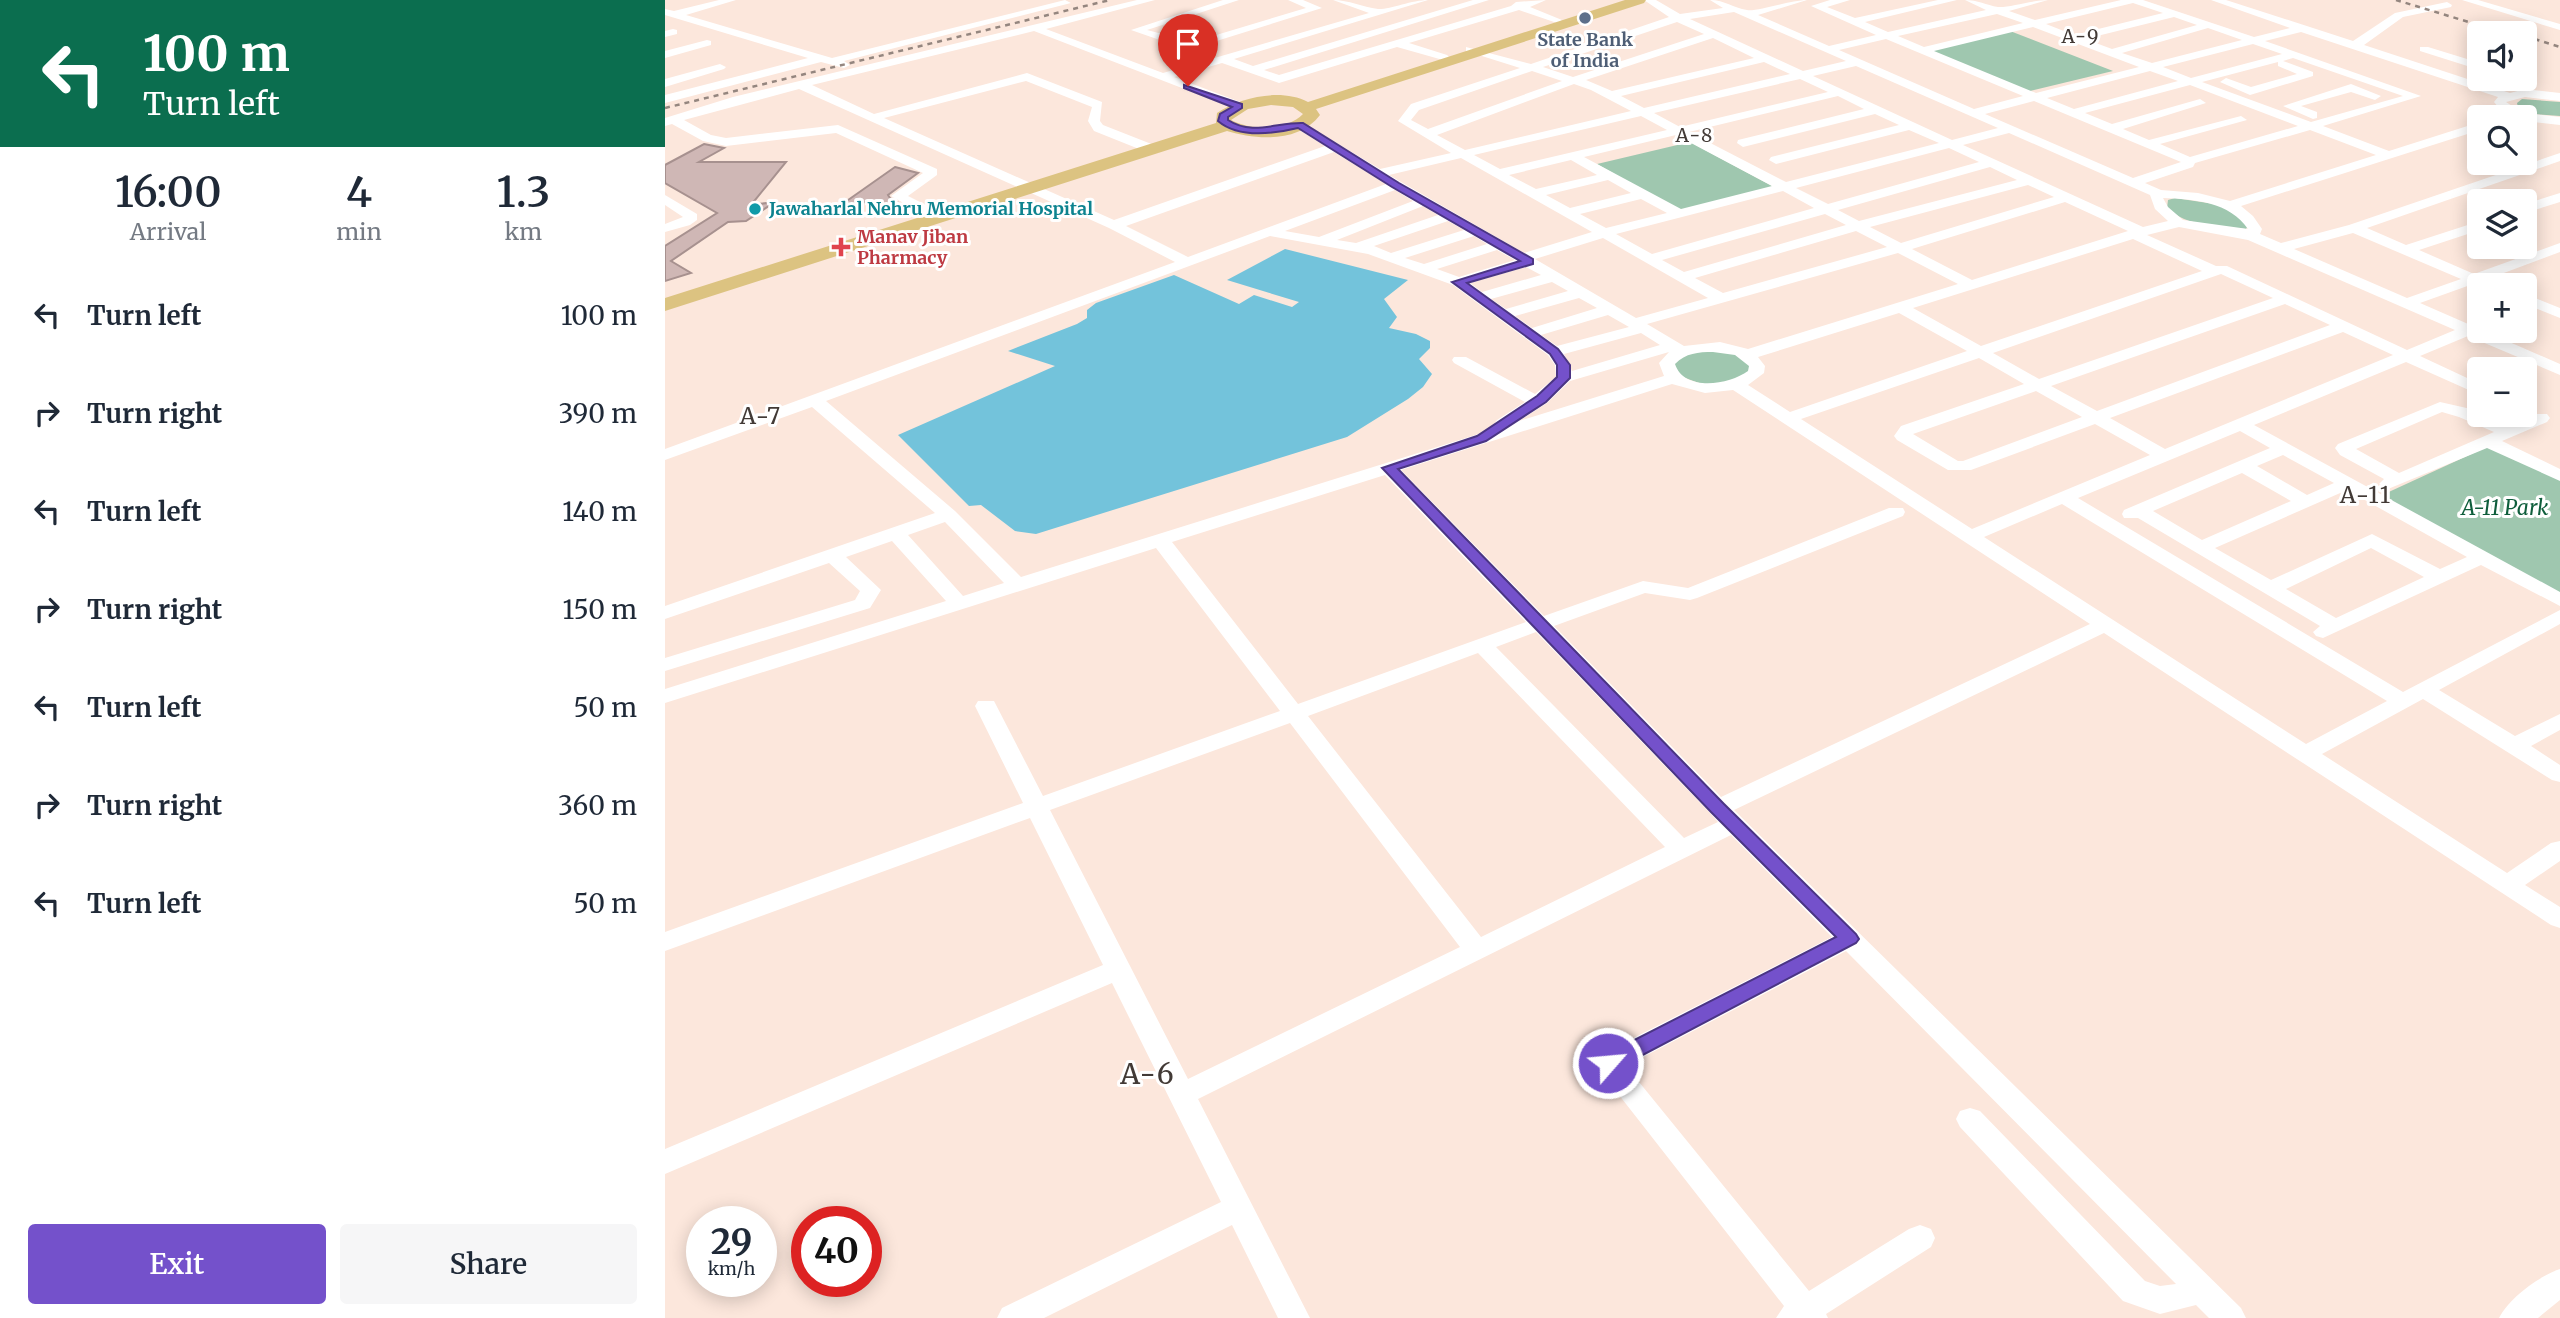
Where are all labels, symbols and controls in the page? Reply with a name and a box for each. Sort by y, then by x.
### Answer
marker: State Bank of India [1577,10,1593,26]
pin [1158,14,1218,86]
map controls [2467,21,2537,427]
button: sound [2467,21,2537,91]
text: 100 m [143,23,290,84]
district label: A-9 [2060,24,2101,48]
icon: arrive [1169,25,1207,63]
icon: left [28,28,119,119]
place label: State Bank of India [1537,28,1633,72]
text: Turn left [143,84,280,124]
button: search [2467,105,2537,175]
district label: A-8 [1675,123,1714,147]
text: 16:00 [115,166,222,218]
text: 4 [346,166,372,218]
text: 1.3 [496,166,550,218]
button: layers [2467,189,2537,259]
place label: Jawaharlal Nehru Memorial Hospital [768,197,1093,220]
marker: Jawaharlal Nehru Memorial Hospital [747,201,763,217]
text: Arrival [130,217,207,246]
text: min [336,217,382,246]
text: km [505,217,542,246]
place label: Manav Jiban Pharmacy [857,225,968,269]
marker: Manav Jiban Pharmacy [831,237,851,257]
button: + [2467,273,2537,343]
icon: left [28,296,66,334]
text: Turn left [87,299,201,332]
text: 100 m [561,299,637,332]
button: − [2467,357,2537,427]
icon: right [28,394,66,432]
text: Turn right [87,397,222,430]
text: 390 m [558,397,637,430]
district label: A-7 [739,401,782,430]
district label: A-11 [2339,480,2392,509]
icon: left [28,492,66,530]
park label: A-11 Park [2460,494,2549,521]
text: Turn left [87,495,201,528]
text: 140 m [562,495,637,528]
icon: right [28,590,66,628]
text: Turn right [87,593,222,626]
text: 150 m [563,593,637,626]
icon: left [28,688,66,726]
text: Turn left [87,691,201,724]
text: 50 m [573,691,637,724]
icon: right [28,786,66,824]
text: Turn right [87,789,222,822]
text: 360 m [558,789,637,822]
icon: left [28,884,66,922]
text: Turn left [87,887,201,920]
text: 50 m [573,887,637,920]
position arrow [1571,1026,1645,1100]
district label: A-6 [1119,1056,1176,1092]
speed limit sign: 40 [791,1206,882,1297]
text: 29 [711,1220,752,1264]
button: Exit [28,1224,326,1304]
button: Share [340,1224,637,1304]
text: km/h [708,1257,755,1280]

